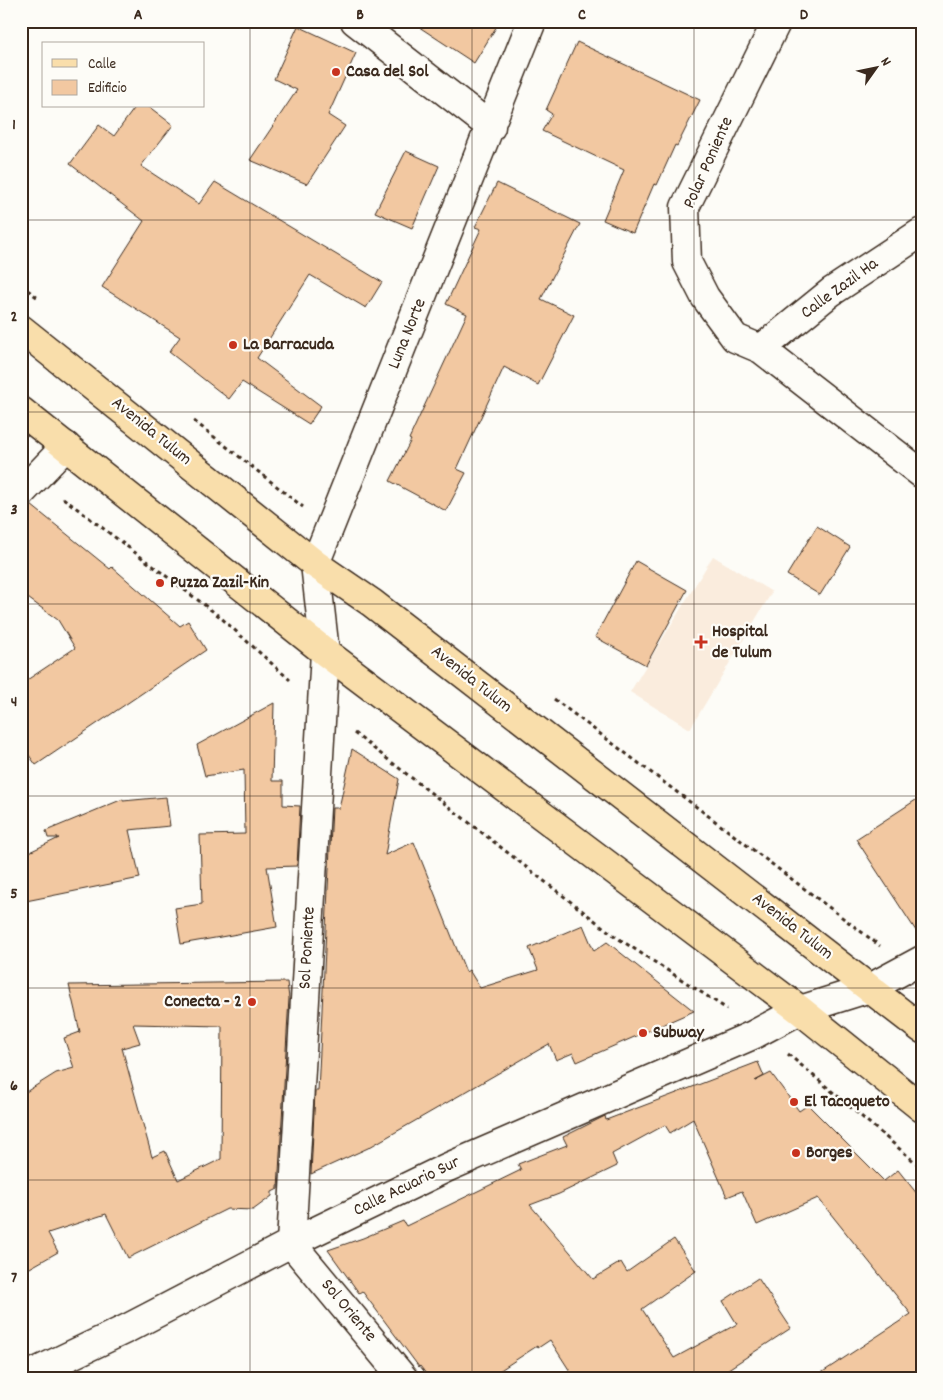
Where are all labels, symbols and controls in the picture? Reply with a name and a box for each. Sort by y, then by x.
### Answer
text: A [134,4,143,27]
text: B [356,4,364,27]
text: C [578,4,586,27]
text: D [800,4,809,27]
legend [42,42,205,108]
north arrow [850,42,900,92]
text: Calle [88,54,117,76]
text: N [875,54,896,70]
place label: Casa del Sol [346,60,429,85]
marker: Casa del Sol [330,66,342,78]
text: Edificio [88,78,127,100]
street label: Polar Poniente [678,113,740,213]
text: 1 [12,114,16,137]
street label: Calle Zazil Ha [796,252,884,326]
street label: Luna Norte [383,295,434,373]
text: 2 [11,306,18,329]
place label: La Barracuda [243,333,334,358]
marker: La Barracuda [227,339,239,351]
street label: Avenida Tulum [105,392,197,472]
text: 3 [10,499,18,522]
place label: Puzza Zazil-Kin [170,571,269,596]
marker: Puzza Zazil-Kin [154,577,166,589]
place label: Hospital de Tulum [712,620,772,666]
marker: Hospital de Tulum [694,635,708,649]
street label: Avenida Tulum [425,640,517,720]
text: 4 [11,691,17,714]
text: 5 [10,883,18,906]
street label: Avenida Tulum [746,887,838,967]
street label: Sol Poniente [293,906,323,990]
place label: Conecta - 2 [164,990,242,1015]
marker: Conecta - 2 [246,996,258,1008]
place label: Subway [653,1021,705,1046]
marker: Subway [637,1027,649,1039]
text: 6 [10,1075,18,1098]
place label: El Tacoqueto [804,1090,890,1115]
marker: El Tacoqueto [788,1096,800,1108]
place label: Borges [806,1141,853,1166]
marker: Borges [790,1147,802,1159]
street label: Calle Acuario Sur [350,1150,465,1224]
text: 7 [11,1267,17,1290]
street label: Sol Oriente [314,1274,382,1348]

